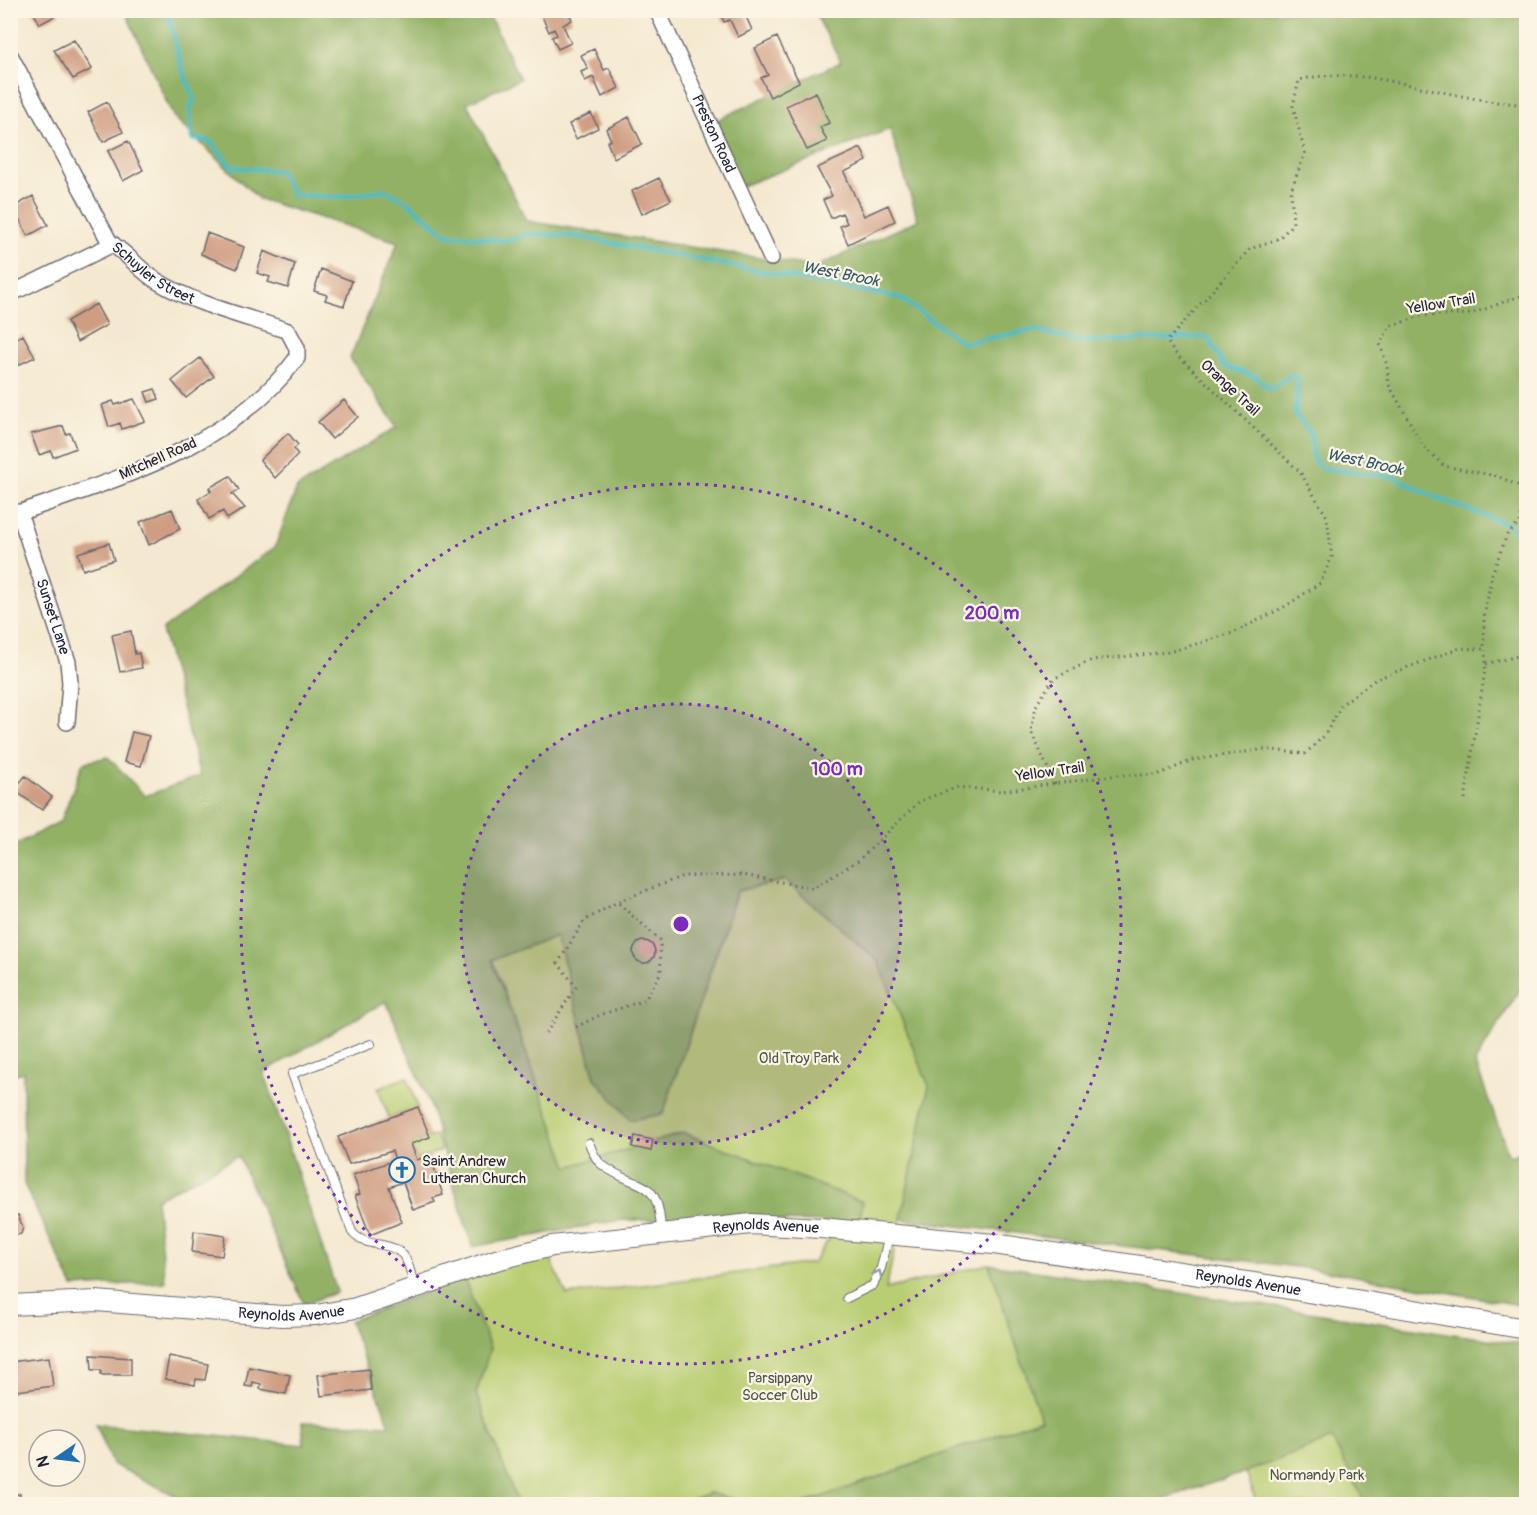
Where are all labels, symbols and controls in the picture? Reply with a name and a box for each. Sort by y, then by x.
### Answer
street label: Preston Road [688,91,740,176]
street label: Schuyler Street [108,238,199,309]
water label: West Brook [801,257,882,291]
street label: Yellow Trail [1404,289,1477,319]
street label: Orange Trail [1196,356,1264,420]
street label: Mitchell Road [116,433,200,485]
water label: West Brook [1325,444,1406,480]
street label: Sunset Lane [32,576,75,658]
text: 200 m [965,602,1019,625]
text: 100 m [811,758,863,781]
street label: Yellow Trail [1013,758,1086,786]
centre of rings [671,914,691,934]
park label: Old Troy Park [759,1049,840,1068]
place label: Saint Andrew Lutheran Church [422,1152,526,1188]
church icon: Saint Andrew Lutheran Church [387,1155,417,1185]
street label: Reynolds Avenue [712,1214,820,1238]
street label: Reynolds Avenue [1194,1265,1303,1300]
one-way arrow [871,1269,883,1280]
street label: Reynolds Avenue [237,1301,346,1326]
park label: Parsippany Soccer Club [742,1369,818,1405]
north arrow [27,1428,87,1488]
text: N [32,1454,54,1469]
park label: Normandy Park [1269,1466,1365,1485]

